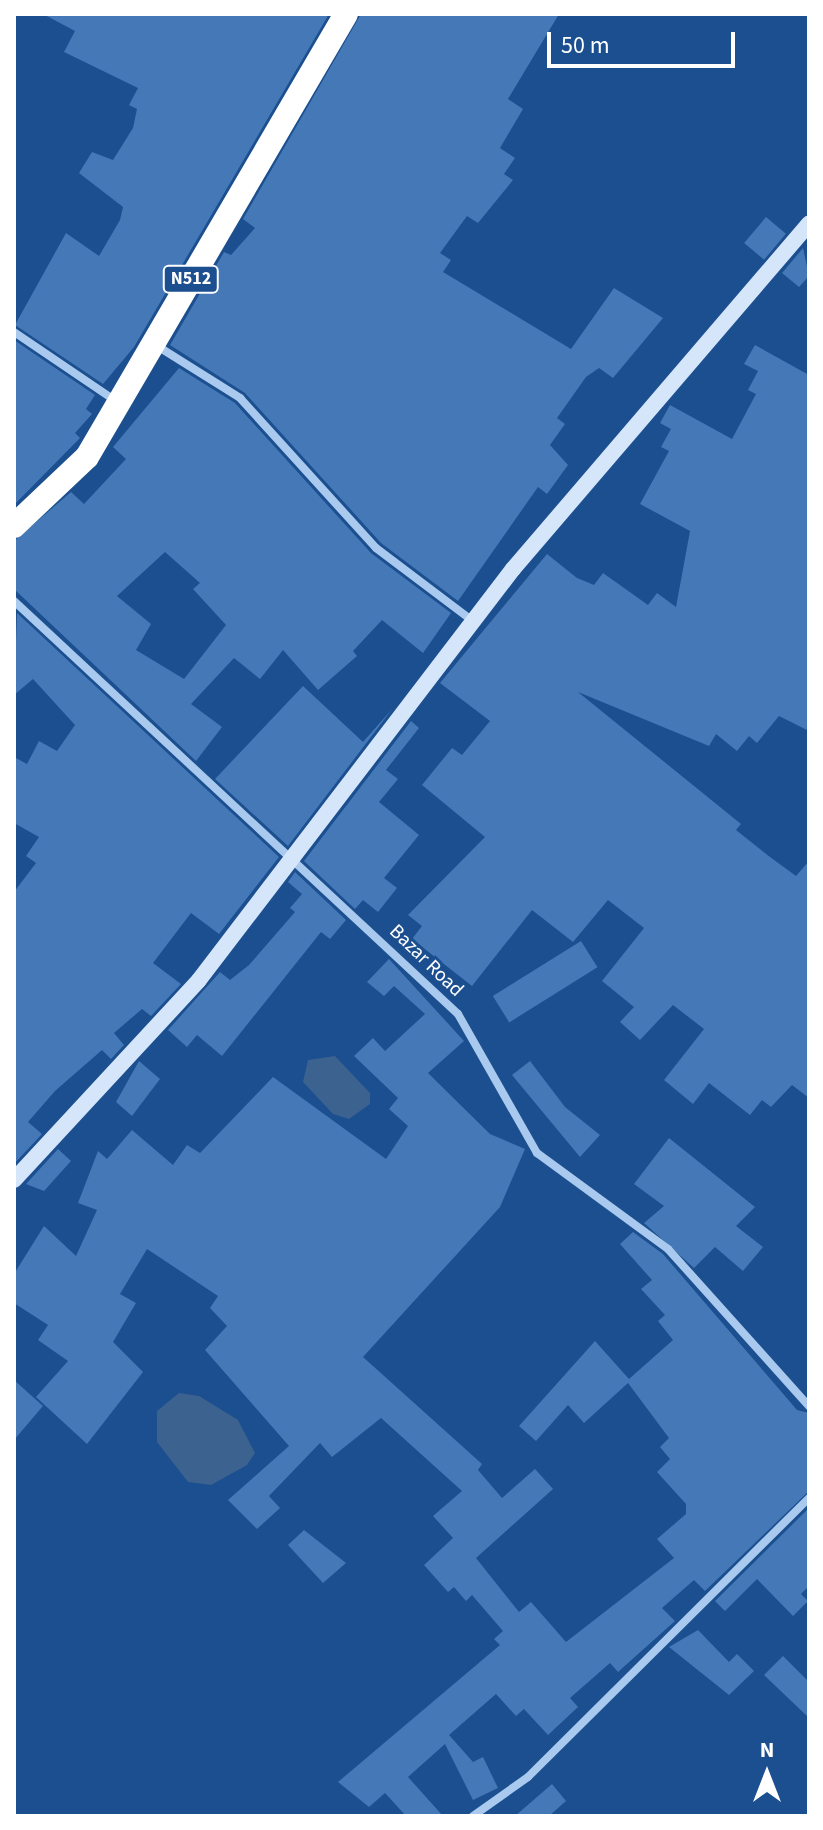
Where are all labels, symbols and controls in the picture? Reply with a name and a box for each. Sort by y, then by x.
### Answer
scale bar [551,16,739,66]
text: 50 m [561,28,610,63]
road number: N512 [161,265,221,293]
street label: Bazar Road [384,920,468,1002]
north arrow [727,1734,807,1814]
text: N [760,1734,774,1766]

